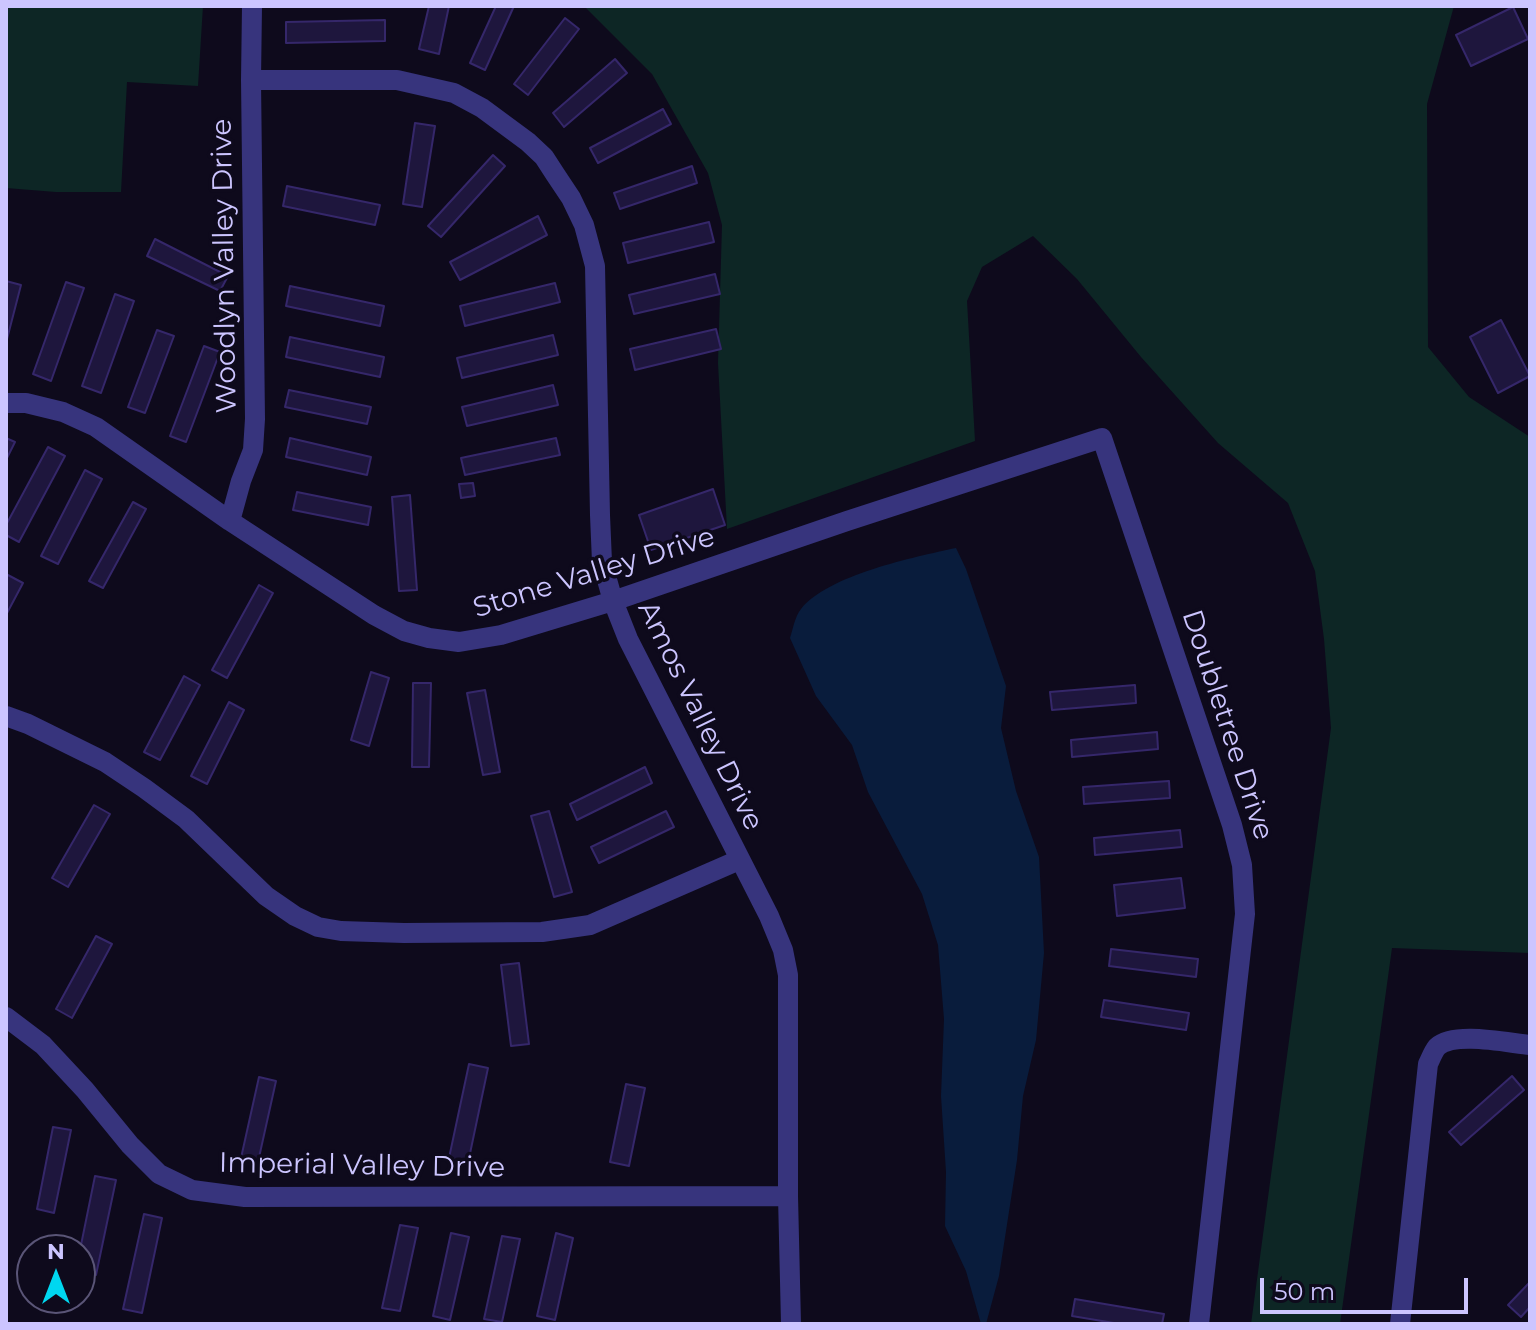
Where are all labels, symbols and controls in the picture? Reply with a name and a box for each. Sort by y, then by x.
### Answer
street label: Woodlyn Valley Drive [206,118,244,414]
street label: Stone Valley Drive [469,520,719,626]
street label: Amos Valley Drive [630,596,770,836]
street label: Doubletree Drive [1174,606,1280,844]
street label: Imperial Valley Drive [219,1147,505,1185]
north arrow [16,1234,96,1314]
text: N [47,1238,65,1265]
scale bar [1264,1262,1472,1312]
text: 50 m [1274,1277,1335,1306]

